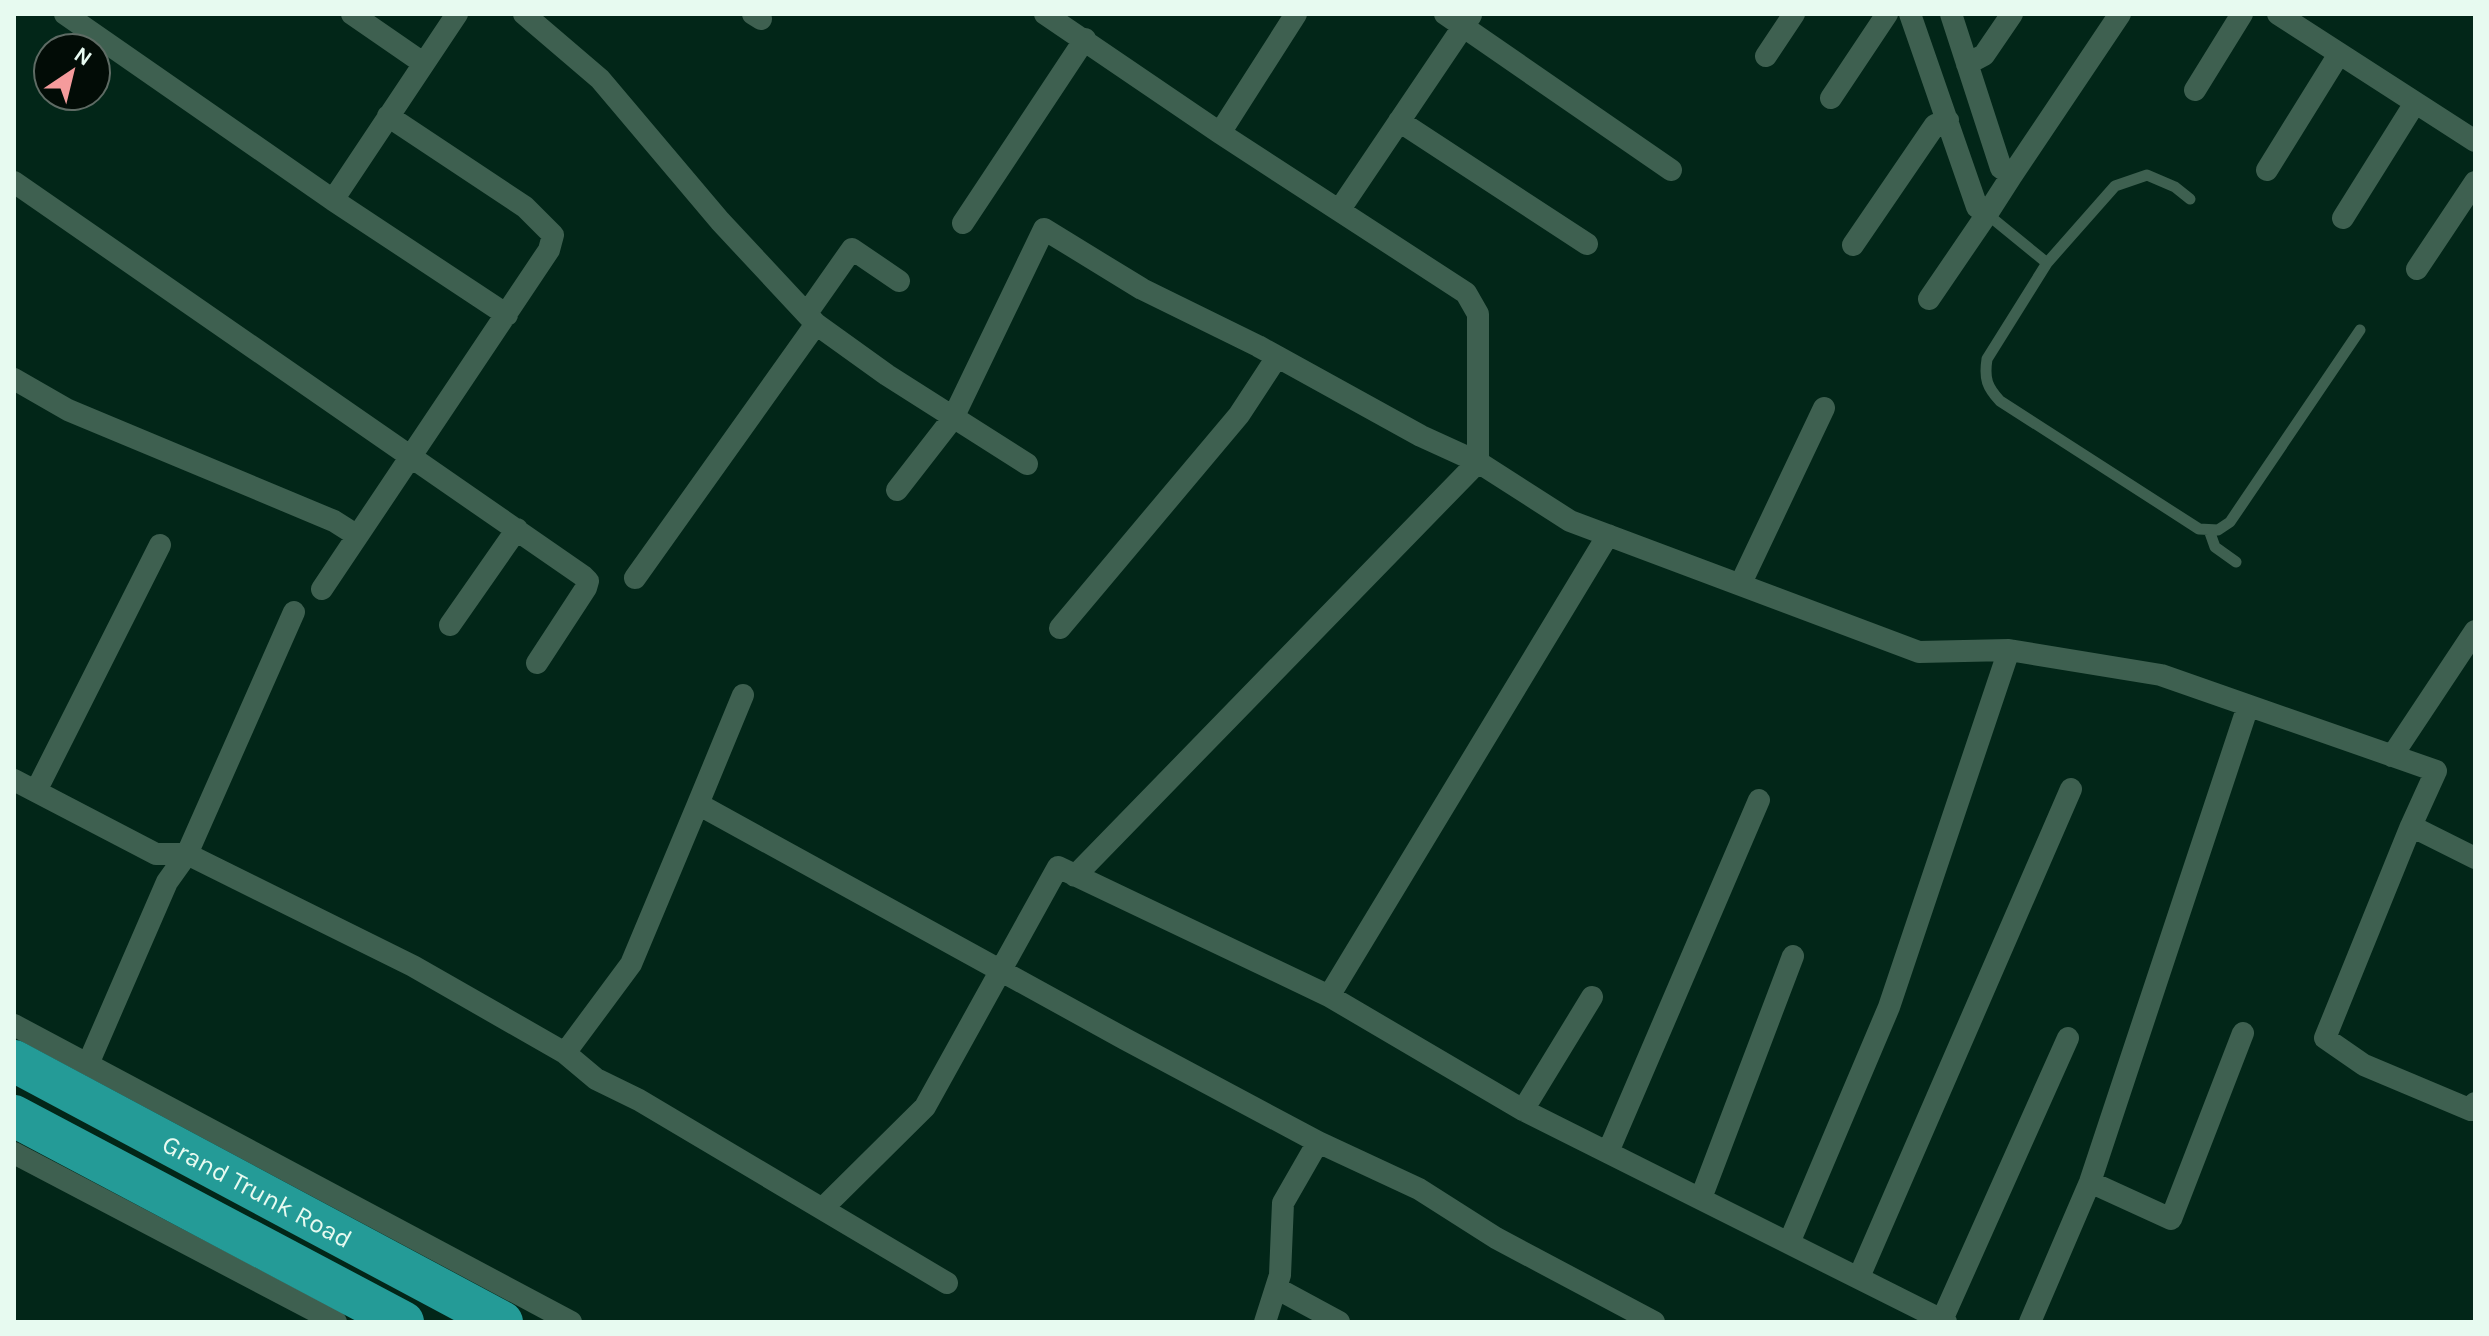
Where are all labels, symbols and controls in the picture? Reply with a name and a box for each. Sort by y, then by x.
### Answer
north arrow [32,32,112,112]
text: N [69,41,97,72]
street label: Grand Trunk Road [157,1128,357,1255]

